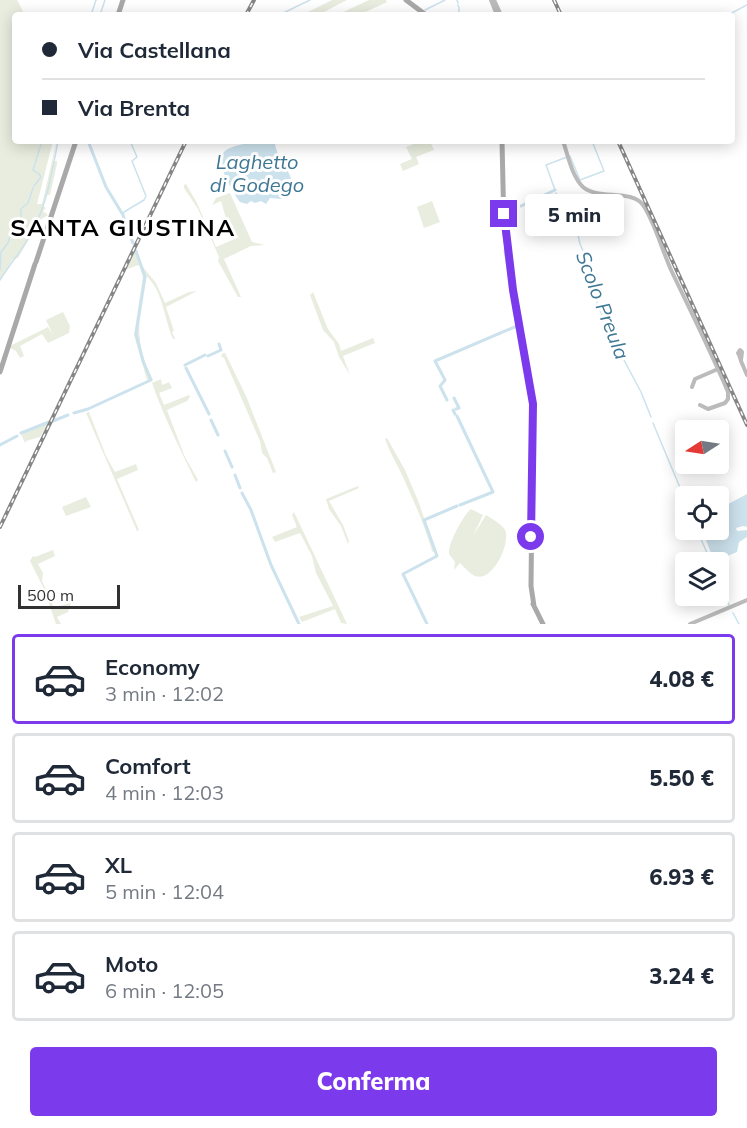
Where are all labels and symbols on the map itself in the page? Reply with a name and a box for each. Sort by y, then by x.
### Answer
water label: Laghetto di Godego [210,149,304,197]
callout: 5 min [525,193,624,235]
route end [490,200,517,227]
district label: SANTA GIUSTINA [10,212,236,242]
water label: Scolo Preula [571,247,635,363]
north arrow [675,420,729,474]
route start [517,523,544,550]
scale bar [18,582,120,610]

